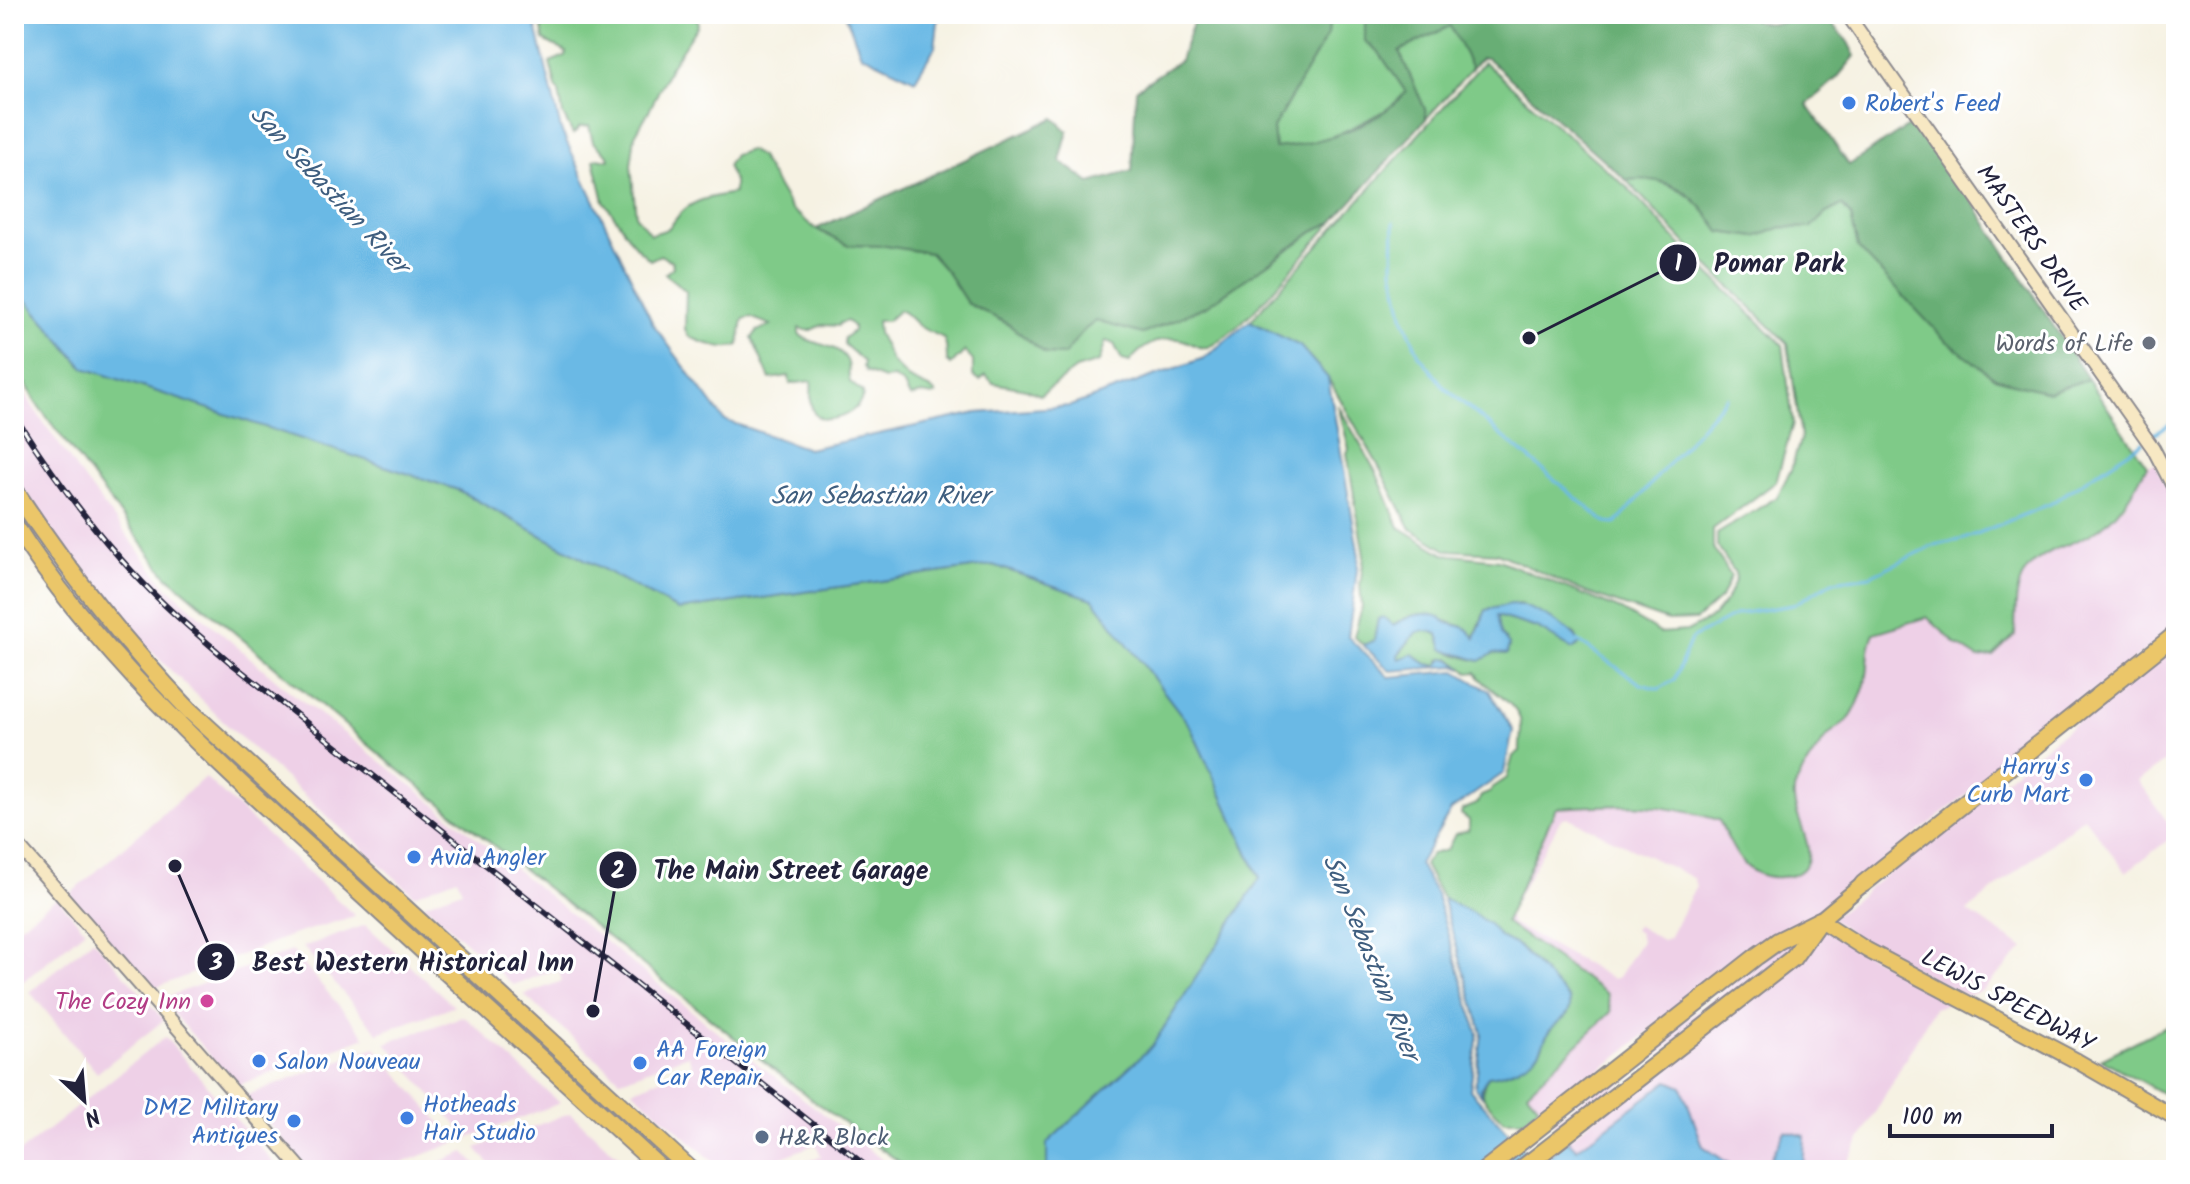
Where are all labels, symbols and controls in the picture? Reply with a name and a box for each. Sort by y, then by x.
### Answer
place label: Robert's Feed [1865,85,2001,124]
marker: Robert's Feed [1840,94,1858,112]
water label: San Sebastian River [239,96,422,288]
street label: MASTERS DRIVE [1965,157,2097,322]
callout: Pomar Park [1658,238,1859,288]
text: Pomar Park [1714,244,1845,286]
text: 1 [1674,245,1682,284]
place label: Words of Life [1995,325,2133,364]
marker: Words of Life [2140,334,2158,352]
water label: San Sebastian River [771,476,994,518]
place label: Harry's Curb Mart [1966,748,2071,815]
marker: Harry's Curb Mart [2077,771,2095,789]
place label: Avid Angler [430,839,547,878]
callout: The Main Street Garage [598,845,945,895]
marker: Avid Angler [405,848,423,866]
water label: San Sebastian River [1310,849,1432,1072]
text: The Main Street Garage [654,851,929,893]
text: 2 [611,852,625,891]
callout: Best Western Historical Inn [196,937,590,987]
street label: LEWIS SPEEDWAY [1913,939,2102,1064]
text: Best Western Historical Inn [252,943,574,985]
text: 3 [208,944,223,983]
place label: The Cozy Inn [55,983,191,1022]
marker: The Cozy Inn [198,992,216,1010]
place label: AA Foreign Car Repair [656,1031,767,1098]
place label: Salon Nouveau [275,1043,421,1082]
marker: Salon Nouveau [250,1052,268,1070]
marker: AA Foreign Car Repair [631,1054,649,1072]
north arrow [44,1060,124,1140]
place label: Hotheads Hair Studio [423,1086,536,1153]
scale bar [1890,1088,2052,1138]
place label: DMZ Military Antiques [143,1089,279,1156]
text: N [78,1097,106,1135]
text: 100 m [1902,1098,1962,1137]
marker: Hotheads Hair Studio [398,1109,416,1127]
marker: DMZ Military Antiques [285,1112,303,1130]
place label: H&R Block [778,1119,889,1158]
marker: H&R Block [753,1128,771,1146]

